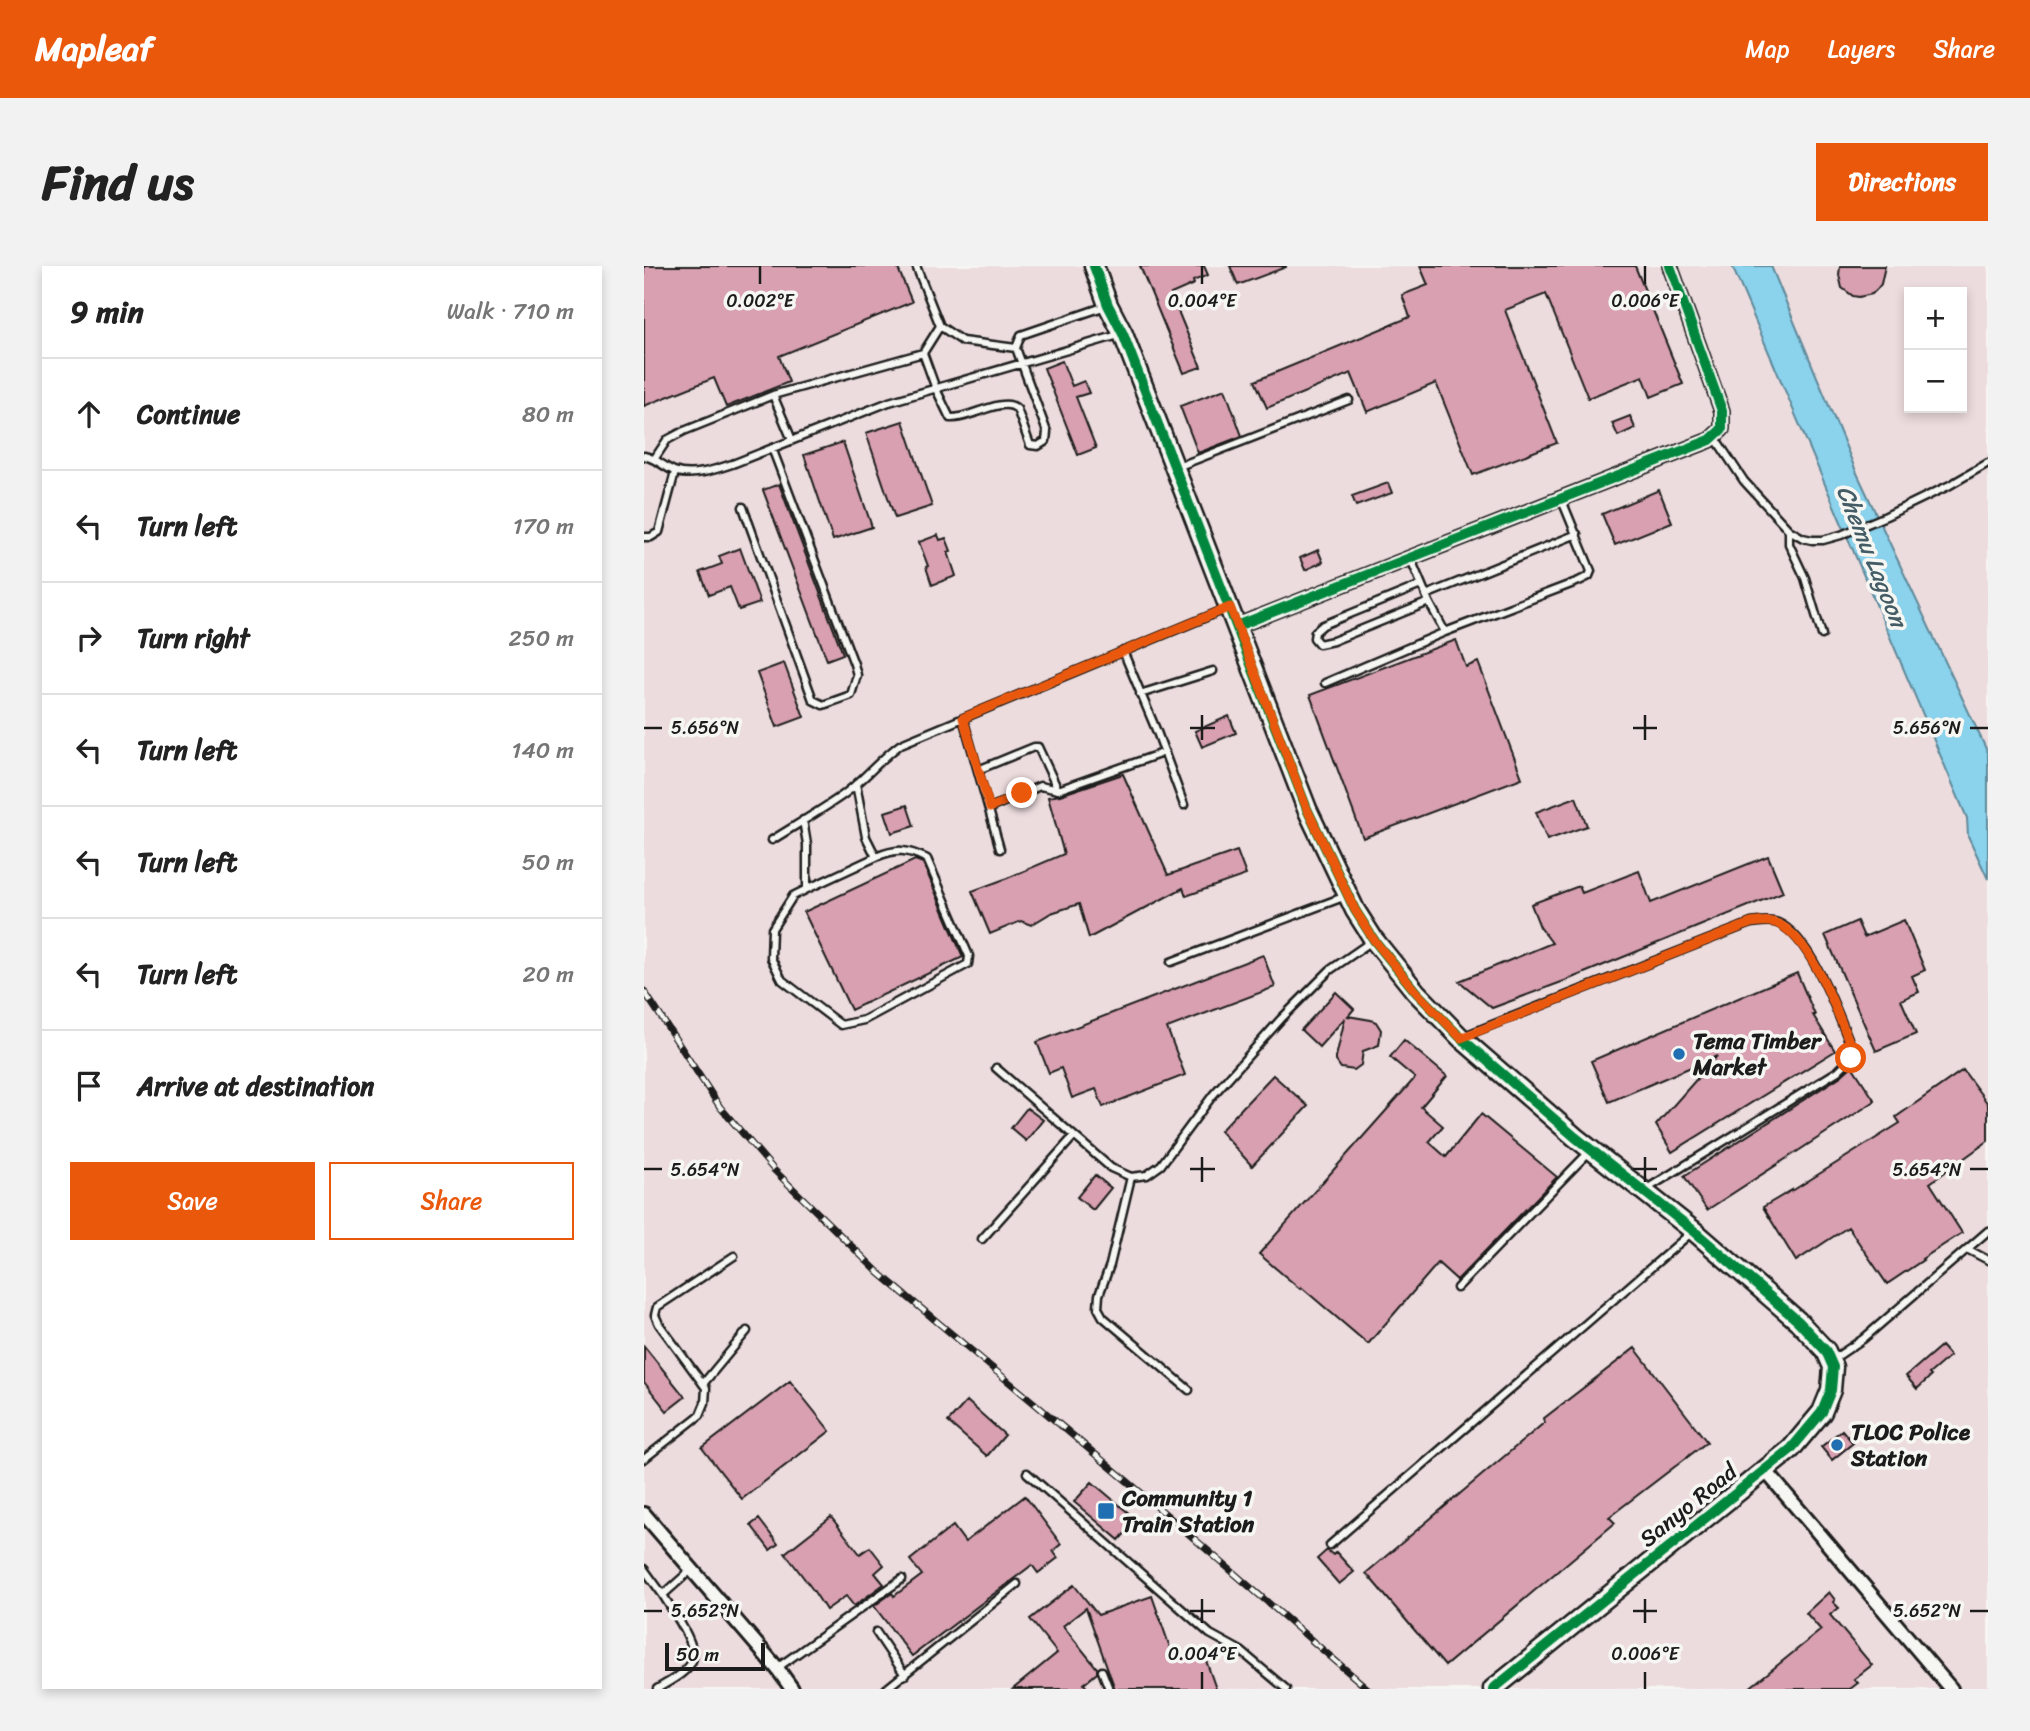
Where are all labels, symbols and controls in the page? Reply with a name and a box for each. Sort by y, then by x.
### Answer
text: Mapleaf [35,20,153,78]
text: Map [1745,28,1790,70]
text: Layers [1828,28,1895,70]
text: Share [1933,28,1995,70]
text: Find us [42,139,194,226]
button: Directions [1816,143,1988,221]
text: 9 min [70,285,144,339]
text: 0.002°E [726,285,795,317]
text: 0.004°E [1168,285,1237,317]
text: 0.006°E [1611,285,1680,317]
map controls [1904,287,1967,413]
button: + [1904,287,1967,350]
text: Walk · 710 m [447,291,574,332]
button: − [1904,350,1967,413]
text: Continue [137,391,240,437]
text: 80 m [522,394,574,435]
icon: ahead [70,395,108,433]
water label: Chemu Lagoon [1824,479,1921,636]
text: Turn left [137,503,237,549]
text: 170 m [513,506,574,547]
icon: left [70,507,108,545]
text: Turn right [137,615,250,661]
text: 250 m [508,618,574,659]
icon: right [70,619,108,657]
text: 5.656°N [671,712,740,744]
text: 5.656°N [1893,712,1962,744]
text: Turn left [137,727,237,773]
text: 140 m [512,730,574,771]
icon: left [70,731,108,769]
route end [1006,777,1037,808]
text: Turn left [137,839,237,885]
text: 50 m [522,842,574,883]
icon: left [70,843,108,881]
text: Turn left [137,951,237,997]
text: 20 m [523,954,574,995]
icon: left [70,955,108,993]
place label: Tema Timber Market [1692,1021,1823,1088]
route start [1835,1042,1866,1073]
marker: Tema Timber Market [1671,1046,1687,1062]
text: Arrive at destination [137,1063,374,1109]
icon: arrive [70,1067,108,1105]
text: 5.654°N [670,1154,740,1186]
text: 5.654°N [1892,1154,1962,1186]
button: Save [70,1162,315,1240]
button: Share [329,1162,574,1240]
place label: TLOC Police Station [1850,1412,1971,1479]
marker: TLOC Police Station [1829,1437,1845,1453]
street label: Sanyo Road [1630,1451,1748,1558]
place label: Community 1 Train Station [1121,1478,1255,1545]
marker: Community 1 Train Station [1096,1501,1116,1521]
text: 5.652°N [671,1595,740,1627]
text: 5.652°N [1893,1595,1962,1627]
text: 50 m [676,1638,719,1671]
text: 0.004°E [1168,1638,1237,1670]
text: 0.006°E [1611,1638,1680,1670]
scale bar [665,1640,765,1672]

